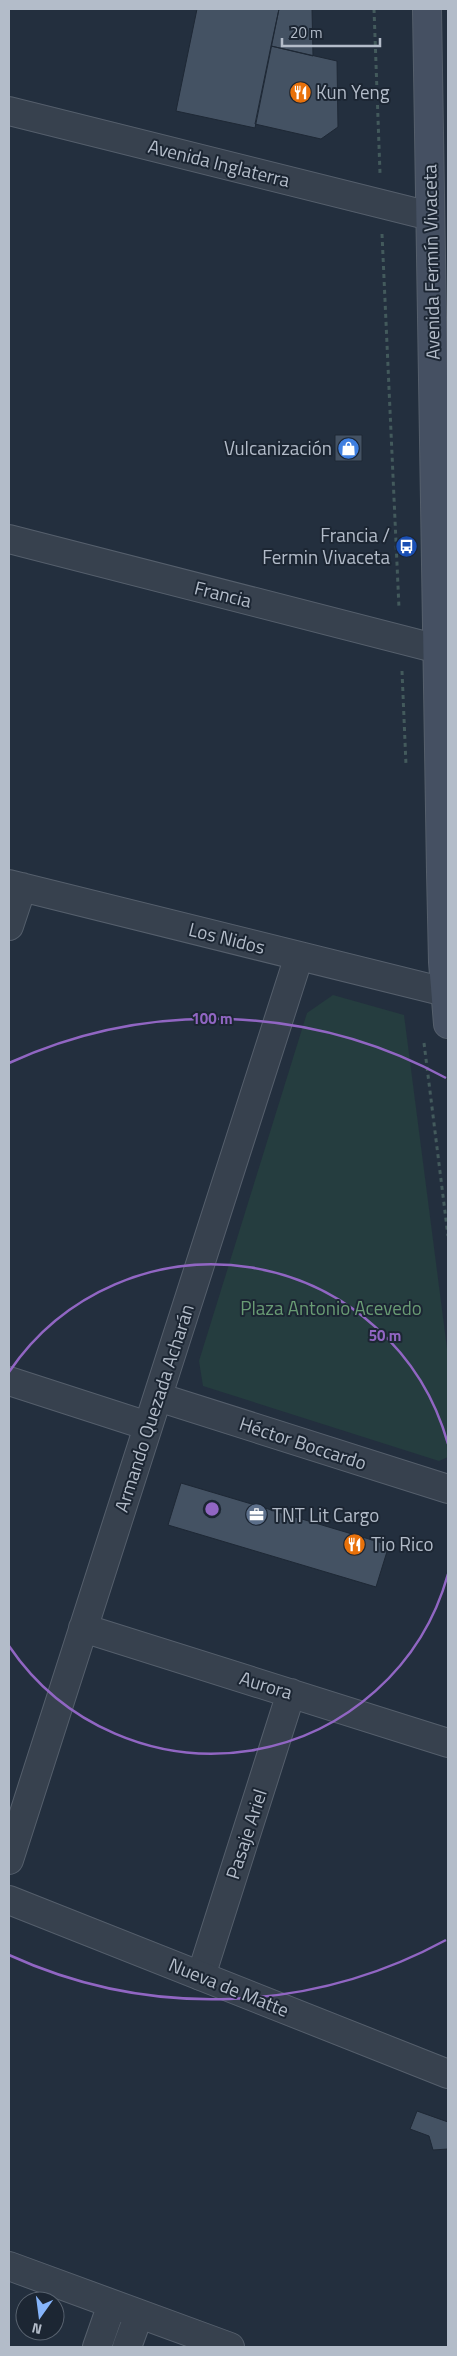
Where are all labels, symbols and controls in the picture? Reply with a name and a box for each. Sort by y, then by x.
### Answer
scale bar [282,15,380,47]
text: 20 m [290,21,323,44]
place label: Kun Yeng [316,77,390,106]
restaurant icon: Kun Yeng [288,80,312,104]
street label: Avenida Inglaterra [145,131,294,194]
street label: Avenida Fermín Vivaceta [414,164,447,360]
place label: Vulcanización [224,433,332,462]
shop icon: Vulcanización [336,436,360,460]
place label: Francia / Fermin Vivaceta [262,520,390,571]
bus stop icon: Francia / Fermin Vivaceta [394,534,418,558]
street label: Francia [192,572,255,615]
street label: Los Nidos [186,914,269,961]
text: 100 m [191,1007,233,1030]
park label: Plaza Antonio Acevedo [240,1293,422,1322]
street label: Armando Quezada Acharán [106,1300,201,1516]
text: 50 m [369,1324,401,1347]
street label: Héctor Boccardo [236,1408,370,1477]
centre of rings [203,1500,221,1518]
place label: TNT Lit Cargo [272,1500,379,1529]
office icon: TNT Lit Cargo [244,1503,268,1527]
place label: Tio Rico [371,1529,433,1558]
restaurant icon: Tio Rico [343,1532,367,1556]
street label: Aurora [236,1663,297,1706]
street label: Pasaje Ariel [217,1785,274,1883]
street label: Nueva de Matte [165,1949,294,2024]
north arrow [15,2291,65,2341]
text: N [29,2318,44,2340]

